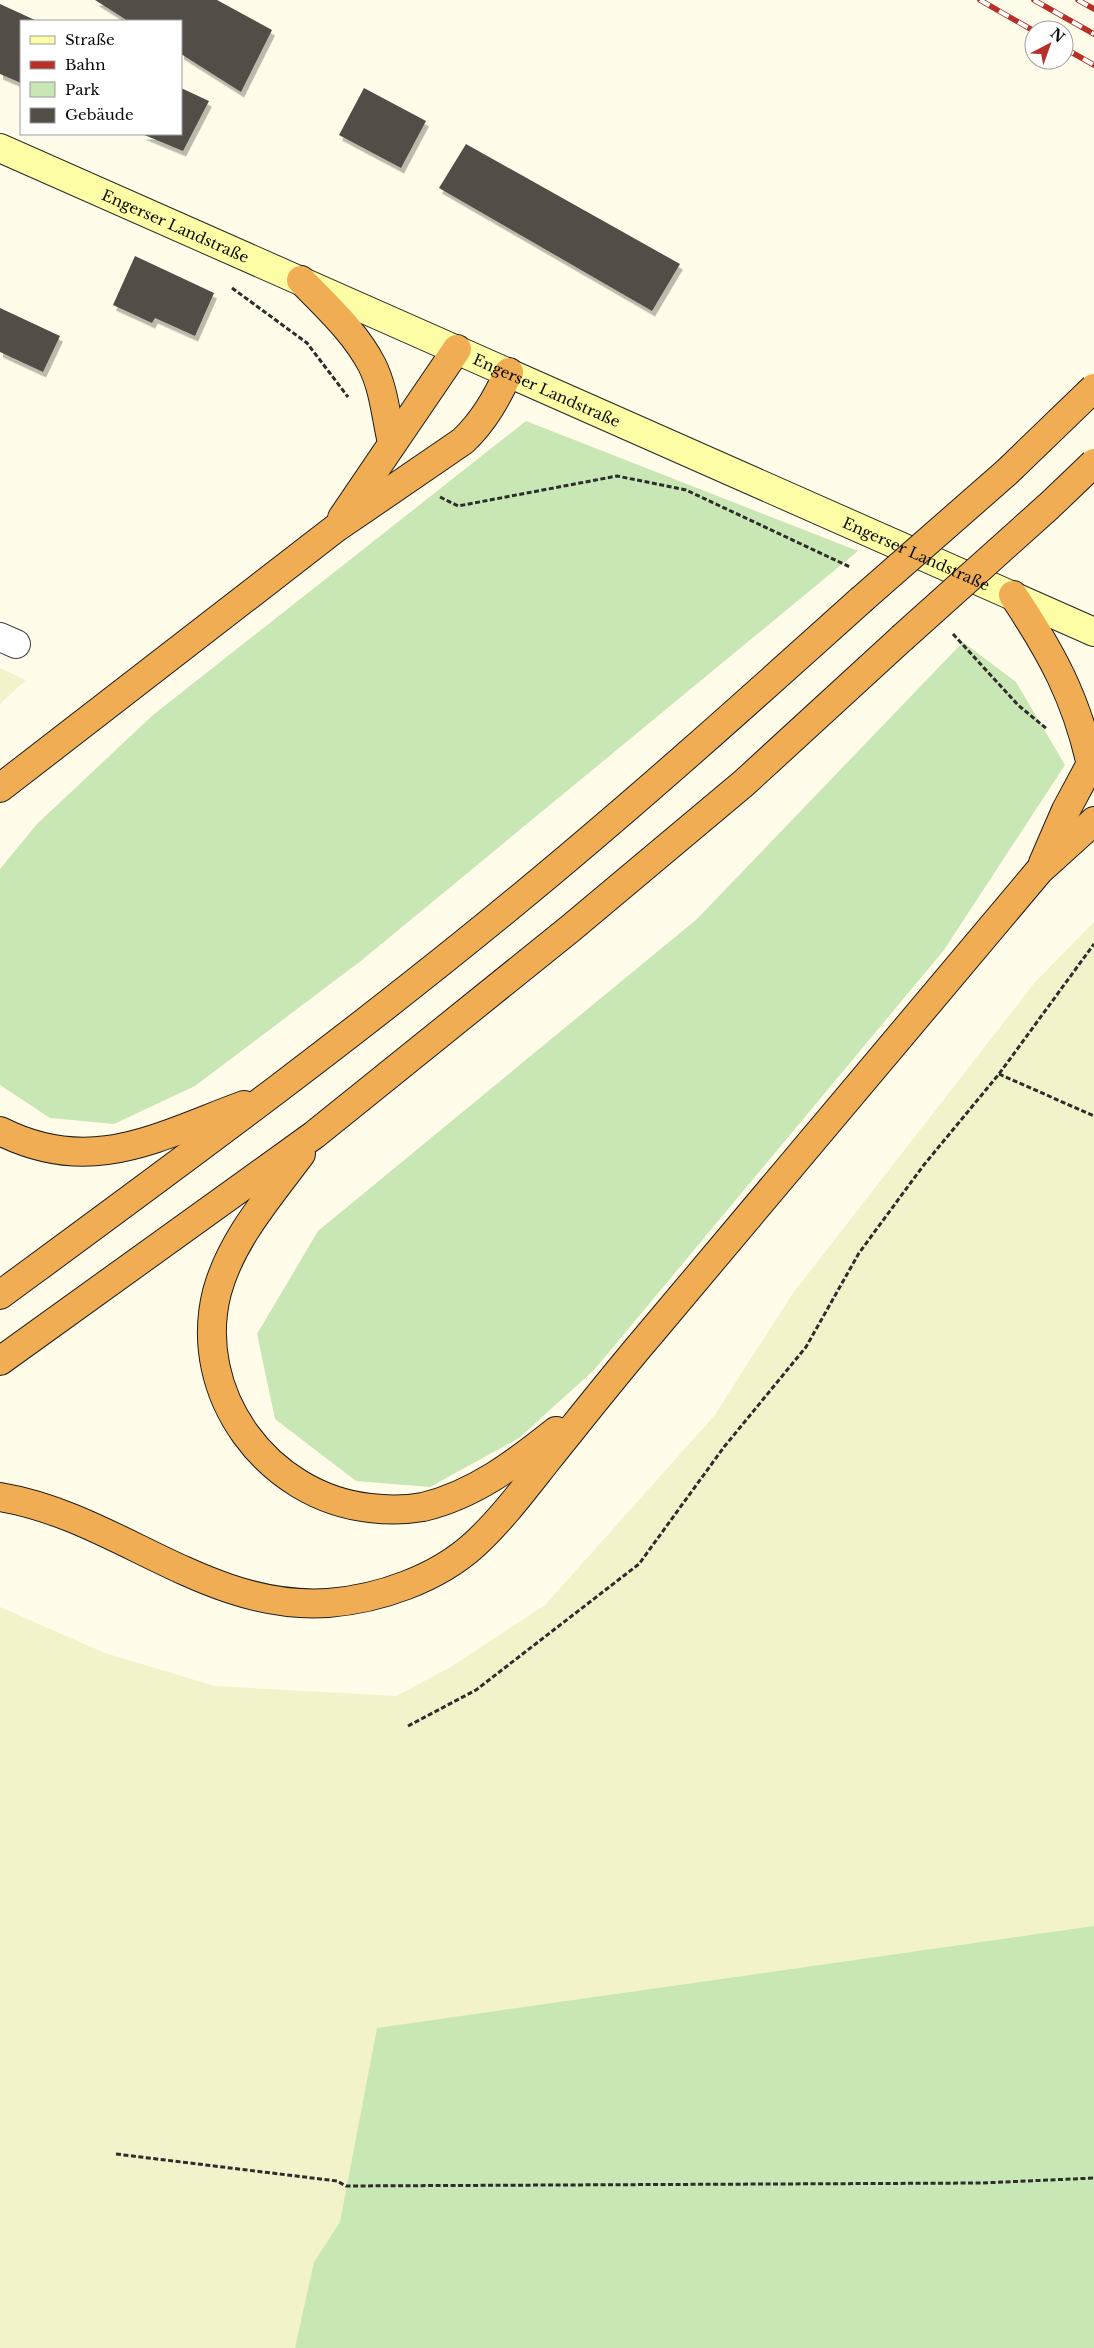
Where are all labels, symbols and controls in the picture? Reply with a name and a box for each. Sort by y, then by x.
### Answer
legend [20,20,182,135]
north arrow [1024,20,1074,70]
text: N [1047,24,1068,46]
text: Straße [65,30,115,49]
text: Bahn [65,55,105,74]
text: Park [65,80,101,99]
text: Gebäude [65,105,134,124]
street label: Engerser Landstraße [99,185,252,267]
street label: Engerser Landstraße [470,349,623,431]
street label: Engerser Landstraße [840,513,993,594]

